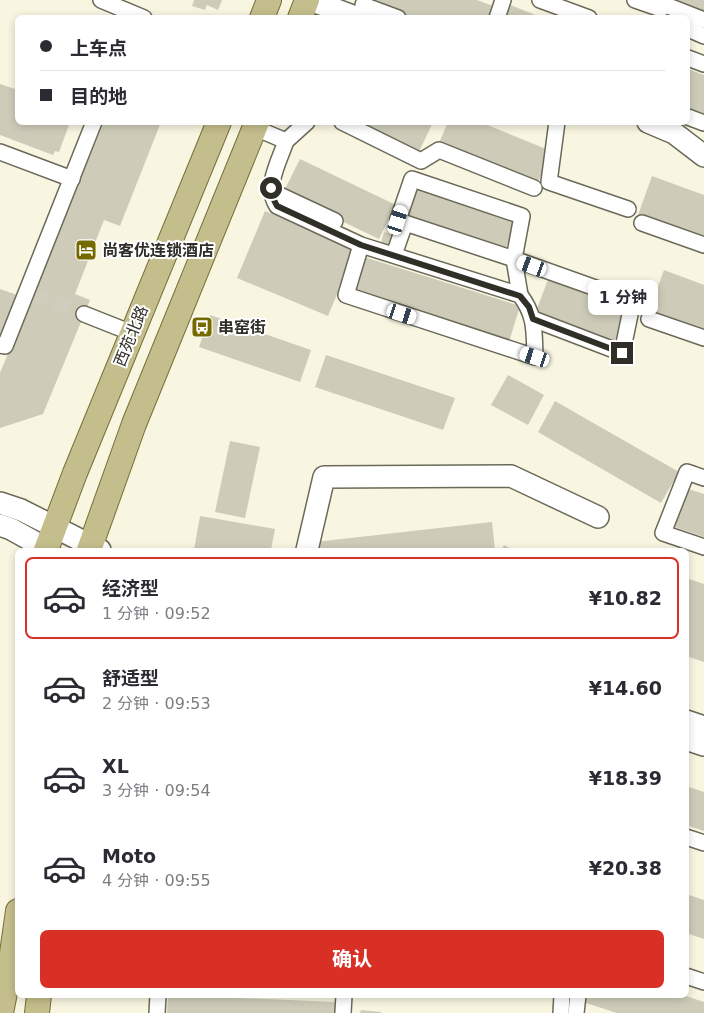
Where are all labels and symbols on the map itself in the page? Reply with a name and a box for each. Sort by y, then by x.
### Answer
route start [260,177,282,199]
car [386,203,409,237]
hotel icon: 尚客优连锁酒店 [74,238,98,262]
place label: 尚客优连锁酒店 [102,241,214,260]
car [515,254,548,278]
callout: 1 分钟 [587,280,657,316]
car [385,302,418,326]
street label: 西苑北路 [110,303,152,369]
bus stop icon: 串窑街 [190,315,214,339]
place label: 串窑街 [218,318,266,337]
route end [611,342,633,364]
car [518,345,551,369]

